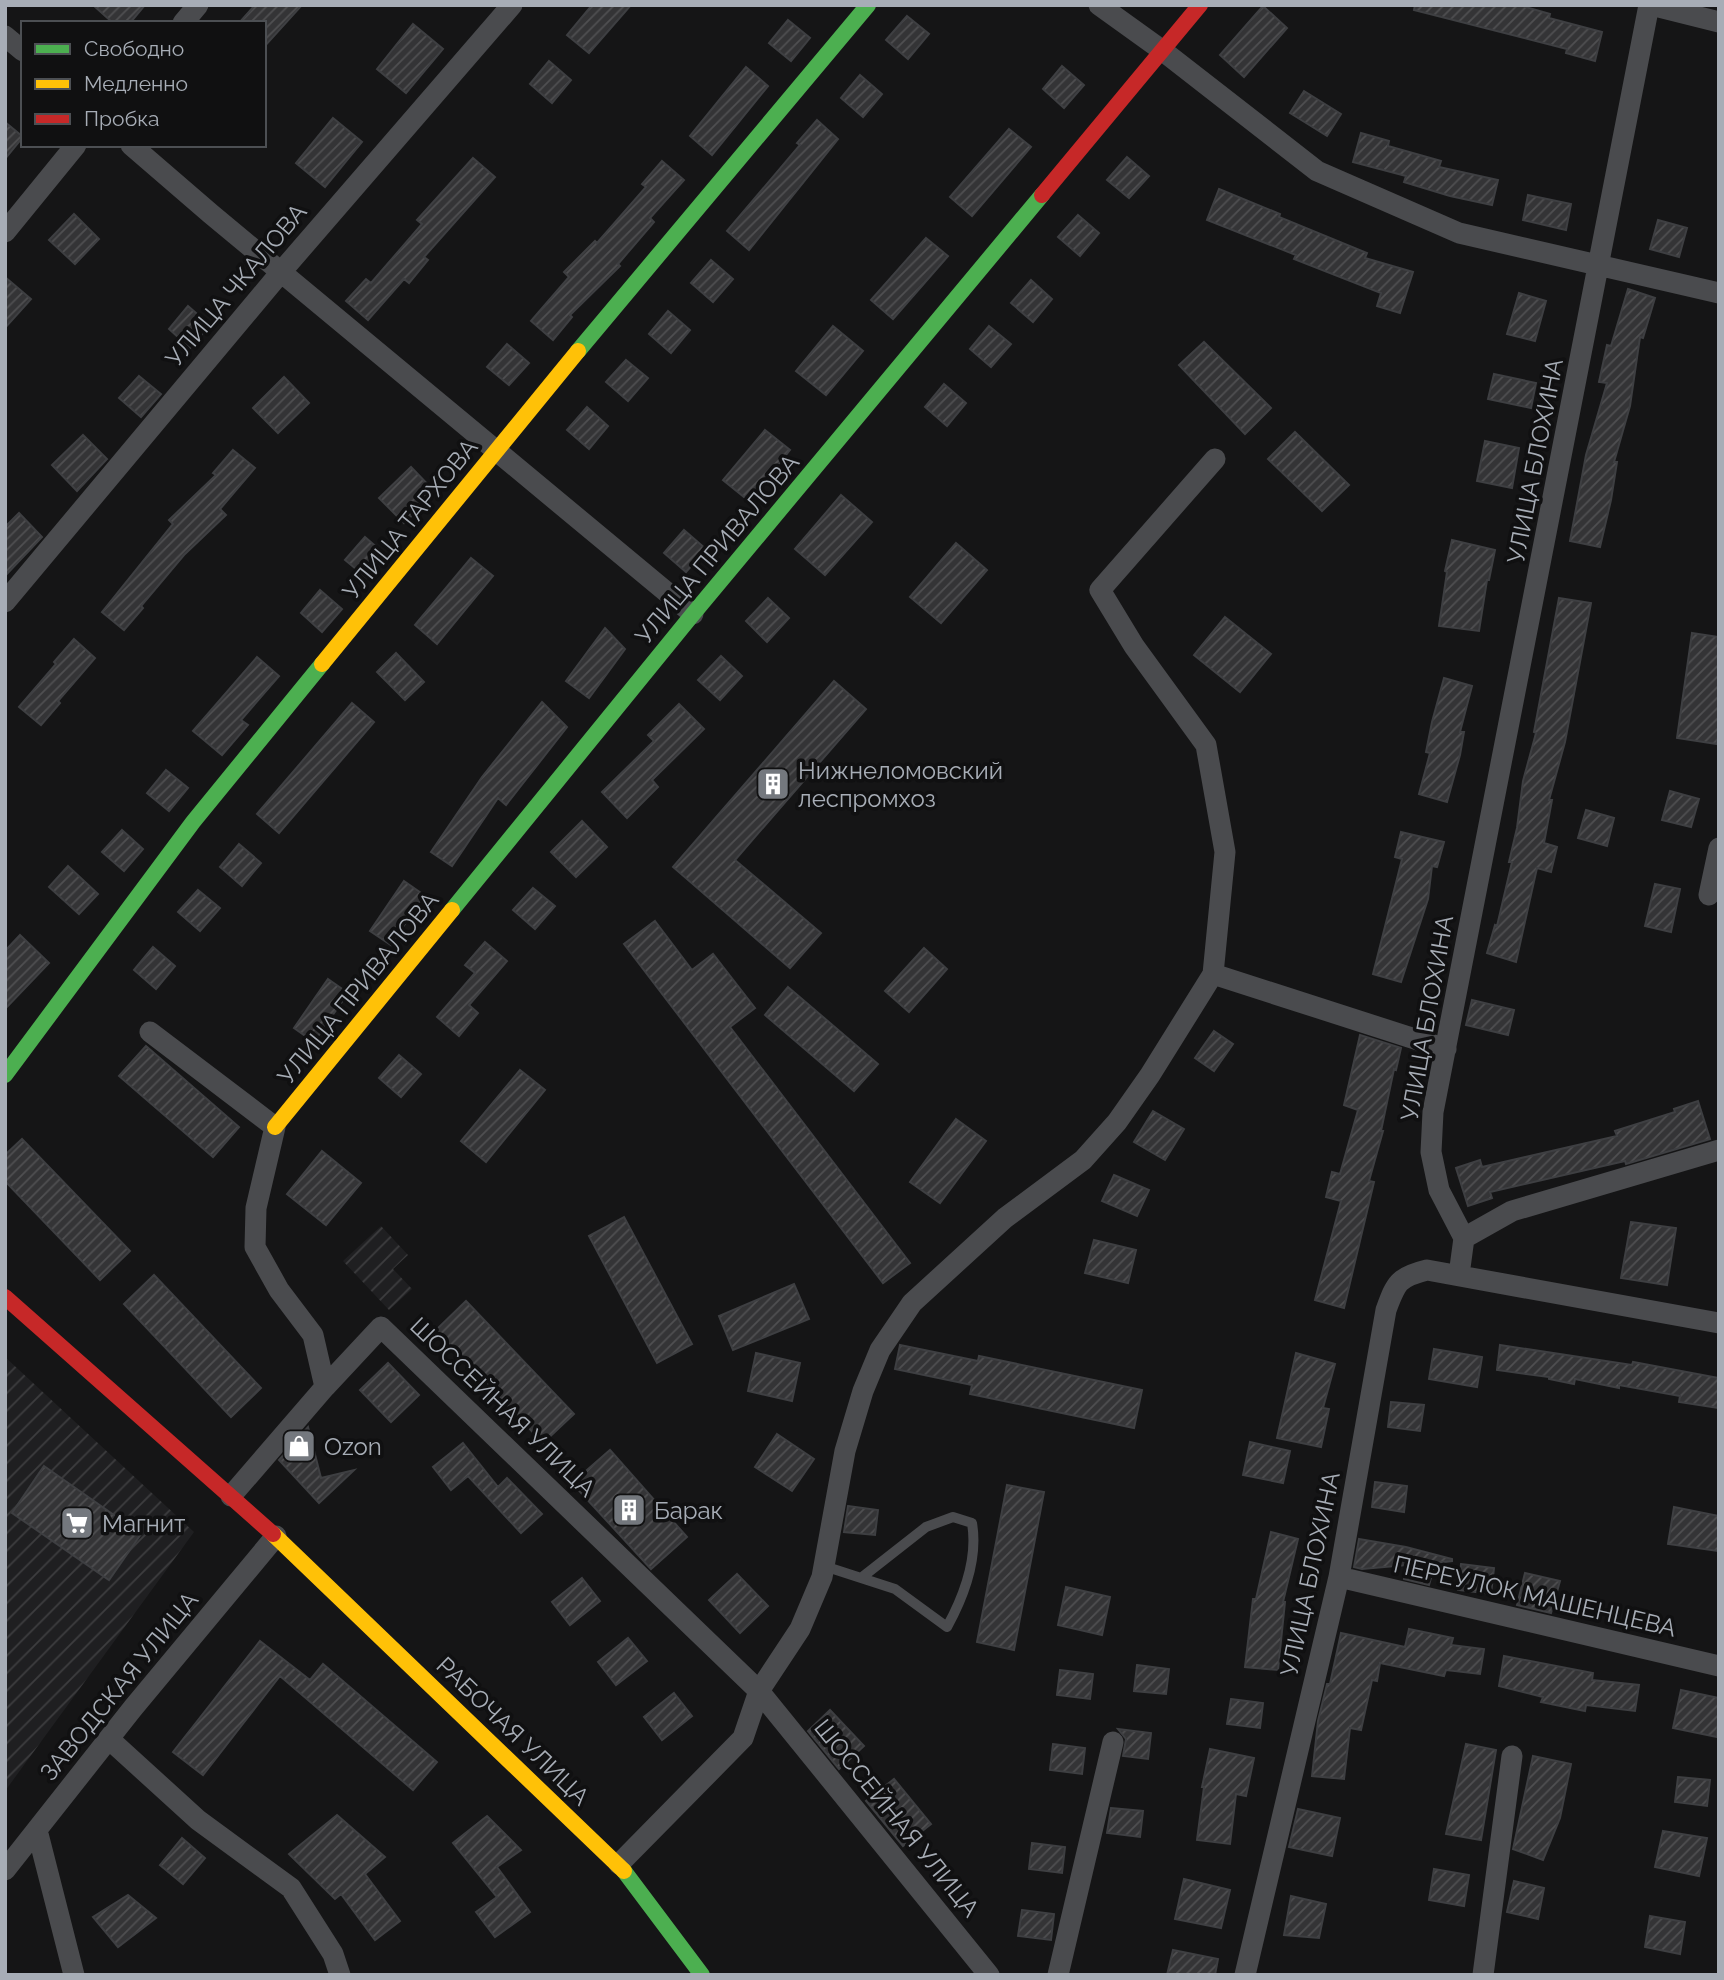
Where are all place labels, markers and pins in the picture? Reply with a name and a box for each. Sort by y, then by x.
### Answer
place label: Нижнеломовский леспромхоз [798,756,1003,813]
building icon: Нижнеломовский леспромхоз [754,765,792,803]
shop icon: Ozon [280,1427,318,1465]
place label: Ozon [324,1432,382,1461]
building icon: Барак [610,1491,648,1529]
place label: Барак [654,1496,723,1525]
supermarket icon: Магнит [58,1504,96,1542]
place label: Магнит [102,1509,186,1538]

